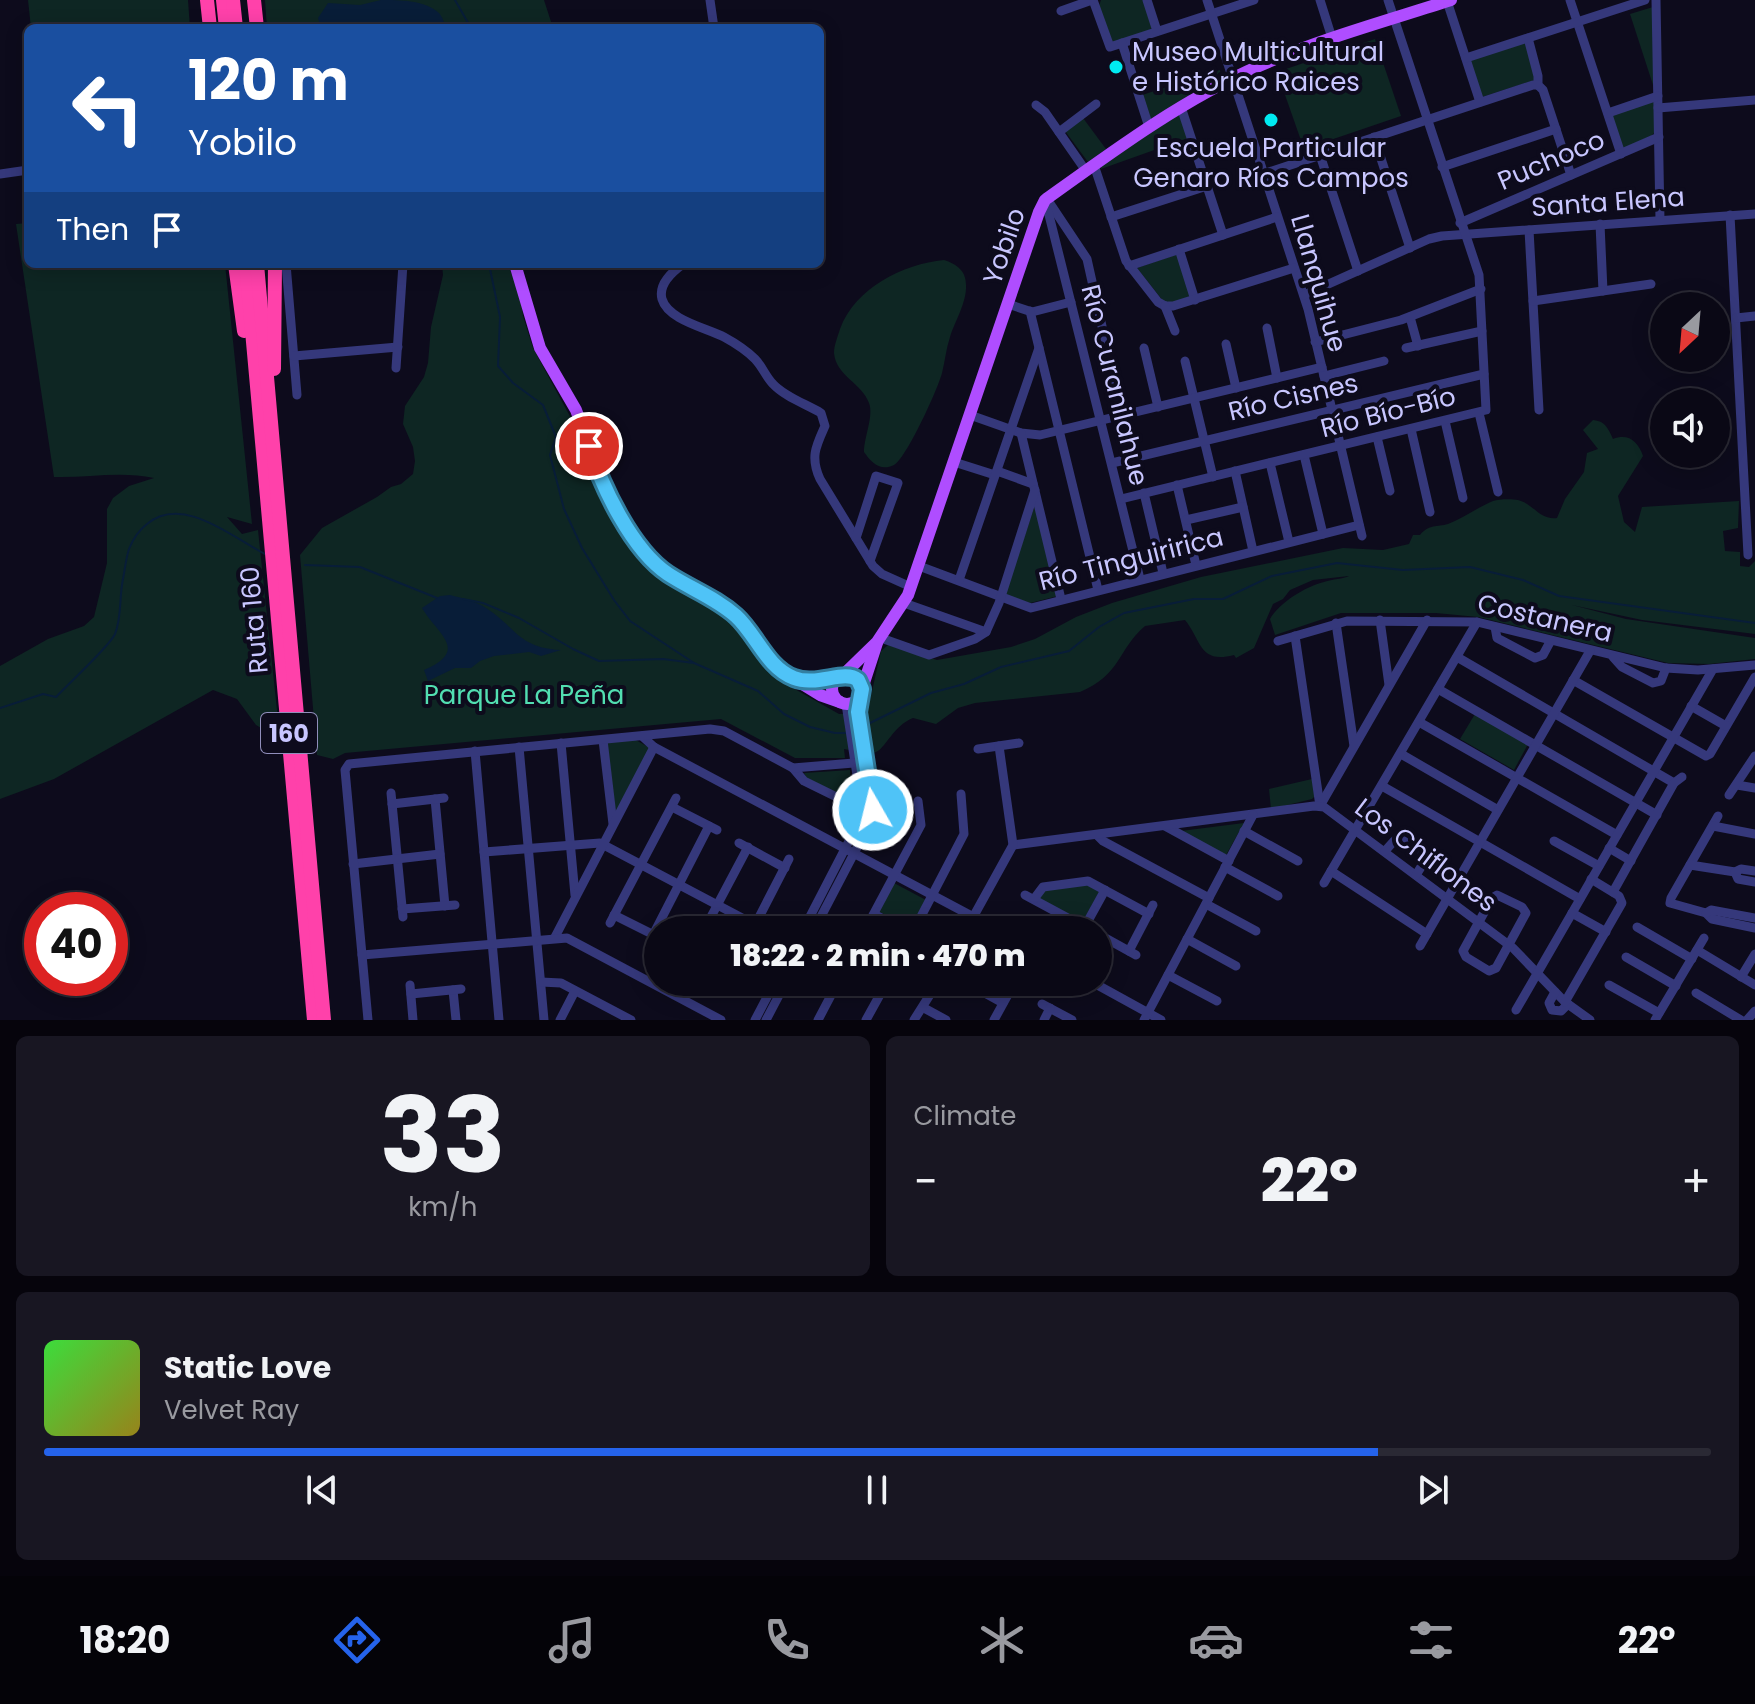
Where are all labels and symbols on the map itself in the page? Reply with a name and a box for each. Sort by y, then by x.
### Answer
place label: Museo Multicultural e Histórico Raices [1132,34,1384,100]
marker: Museo Multicultural e Histórico Raices [1107,58,1125,76]
marker: Escuela Particular Genaro Ríos Campos [1262,111,1280,129]
street label: Puchoco [1492,121,1610,199]
place label: Escuela Particular Genaro Ríos Campos [1133,130,1409,196]
street label: Santa Elena [1530,179,1686,225]
street label: Yobilo [974,203,1034,289]
street label: Llanquihue [1282,210,1356,356]
street label: Río Curanilahue [1073,281,1157,489]
north arrow [1650,292,1730,372]
street label: Río Cisnes [1225,365,1361,429]
street label: Río Bío-Bío [1317,378,1459,446]
pin [555,412,623,480]
street label: Río Tinguiririca [1035,519,1227,599]
street label: Ruta 160 [231,565,277,675]
street label: Costanera [1474,585,1616,651]
park label: Parque La Peña [424,677,624,713]
road number: 160 [261,713,317,753]
position arrow [831,768,915,852]
street label: Los Chiflones [1348,790,1504,920]
speed limit sign: 40 [24,892,128,996]

